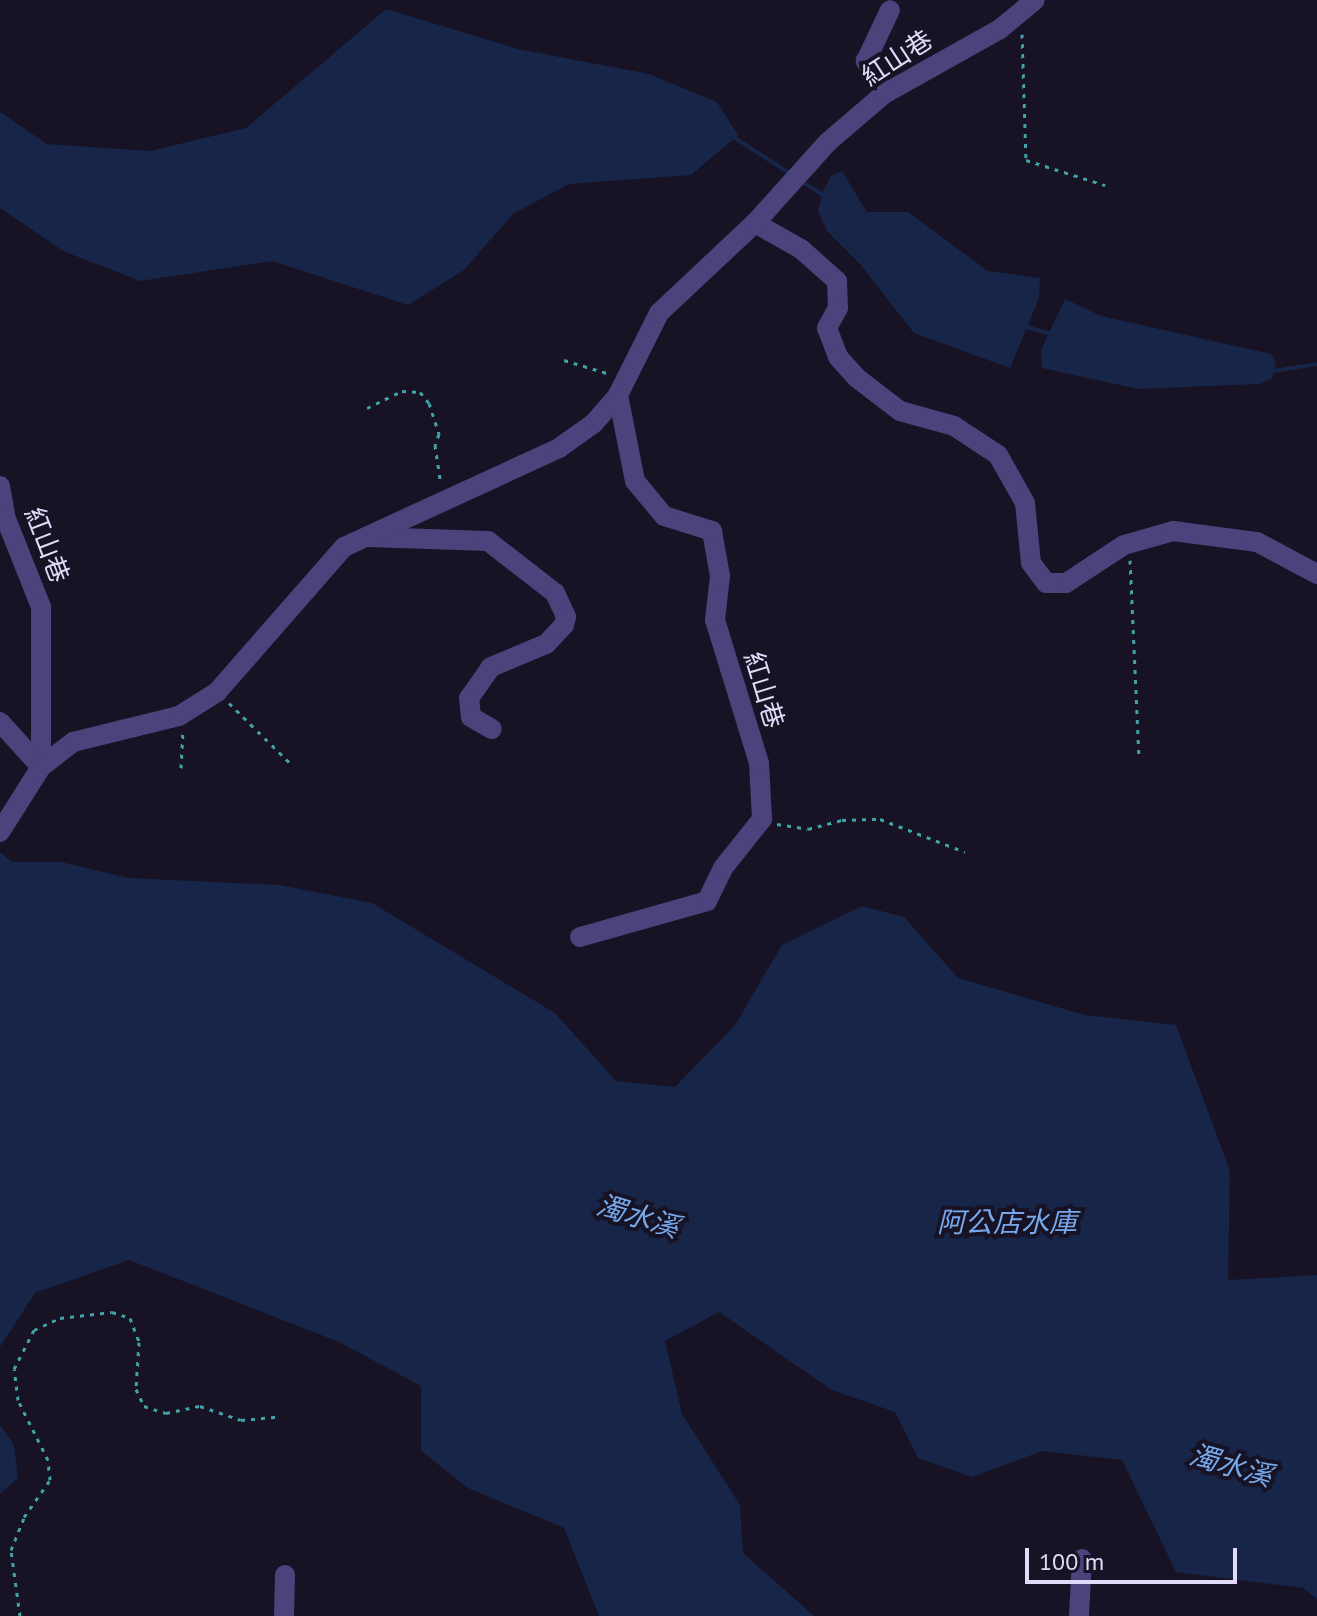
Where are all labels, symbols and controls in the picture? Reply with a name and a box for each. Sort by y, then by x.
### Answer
street label: 紅山巷 [856,24,938,92]
street label: 紅山巷 [18,503,76,587]
street label: 紅山巷 [738,648,790,732]
water label: 濁水溪 [593,1188,683,1244]
water label: 阿公店水庫 [937,1205,1077,1239]
water label: 濁水溪 [1186,1437,1276,1493]
scale bar [1029,1532,1241,1582]
text: 100 m [1039,1546,1104,1577]

